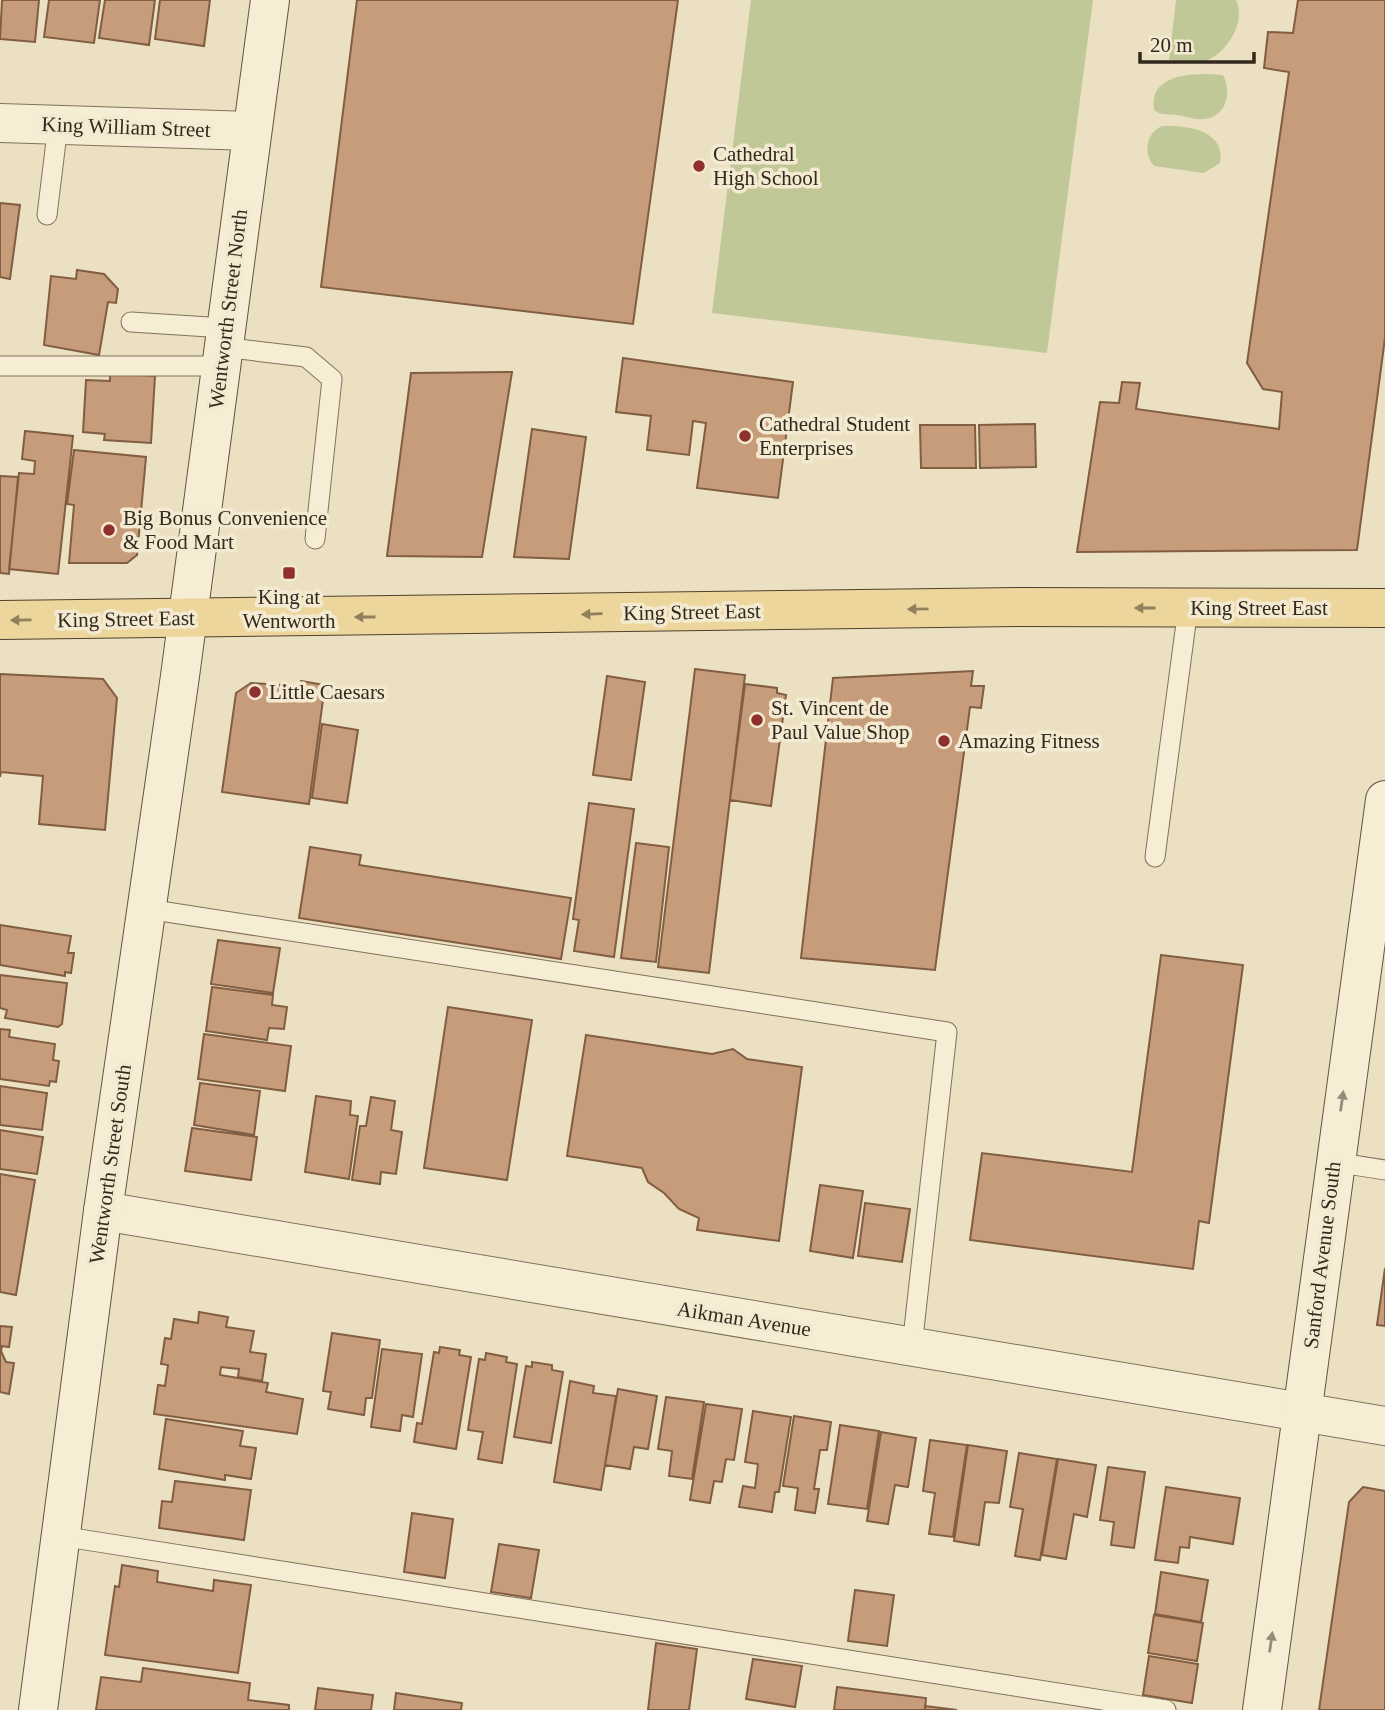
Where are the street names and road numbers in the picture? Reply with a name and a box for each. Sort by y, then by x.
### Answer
street label: King William Street [41,112,211,142]
street label: Wentworth Street North [204,207,252,410]
street label: King Street East [1190,596,1328,620]
street label: King Street East [623,599,761,625]
street label: King Street East [57,606,195,632]
street label: Wentworth Street South [84,1062,136,1265]
street label: Sanford Avenue South [1299,1159,1345,1350]
street label: Aikman Avenue [675,1297,813,1341]

